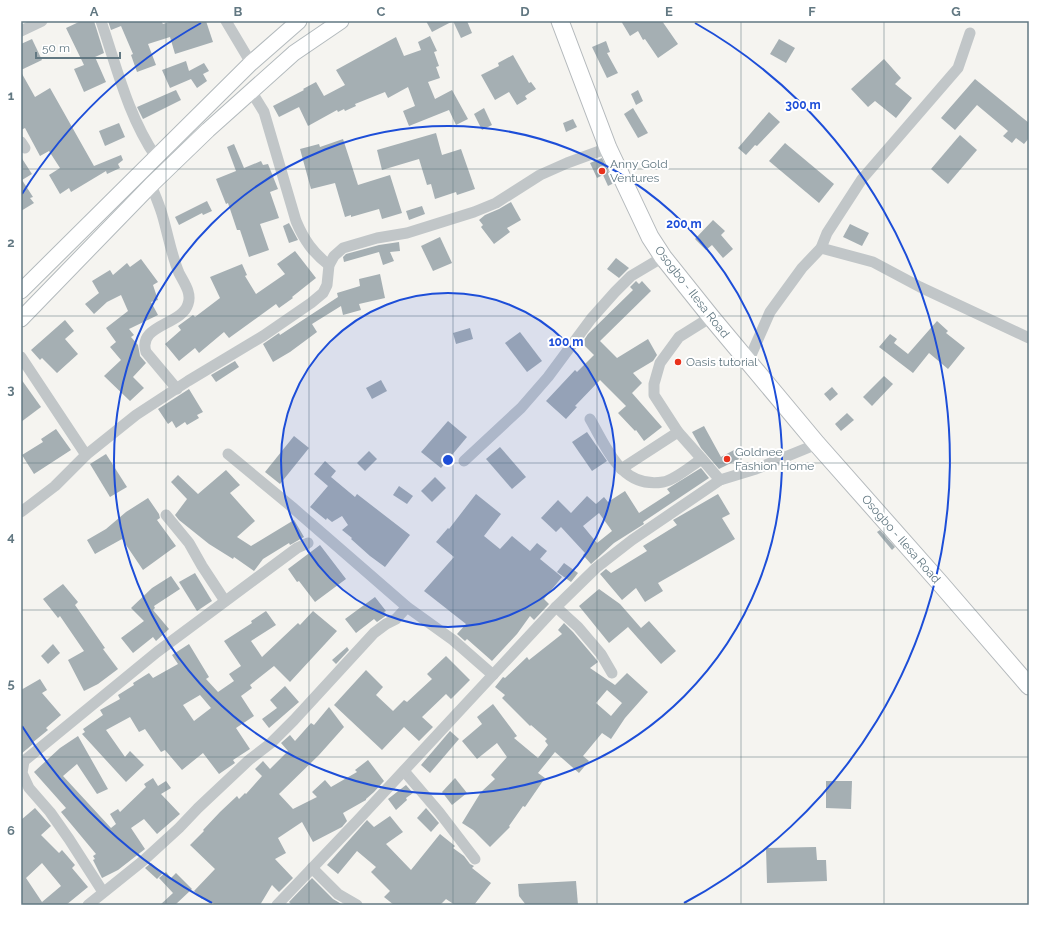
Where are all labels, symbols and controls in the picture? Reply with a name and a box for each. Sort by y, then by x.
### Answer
text: A [90,4,99,19]
text: B [234,4,243,19]
text: C [377,4,386,19]
text: D [520,4,530,19]
text: E [665,4,673,19]
text: F [808,4,816,19]
text: G [951,4,961,19]
scale bar [36,34,120,60]
text: 50 m [42,41,70,55]
text: 1 [8,88,15,103]
text: 300 m [785,98,821,112]
place label: Anny Gold Ventures [610,157,668,185]
marker: Anny Gold Ventures [597,166,607,176]
text: 200 m [666,217,702,231]
text: 2 [7,235,15,250]
street label: Osogbo - Ilesa Road [652,243,732,341]
text: 100 m [549,335,583,349]
place label: Oasis tutorial [686,355,758,369]
marker: Oasis tutorial [673,357,683,367]
text: 3 [7,382,15,397]
place label: Goldnee Fashion Home [735,445,814,473]
centre of rings [441,453,455,467]
marker: Goldnee Fashion Home [722,454,732,464]
street label: Osogbo - Ilesa Road [859,492,943,586]
text: 4 [7,529,15,544]
text: 5 [7,676,15,691]
text: 6 [7,823,15,838]

